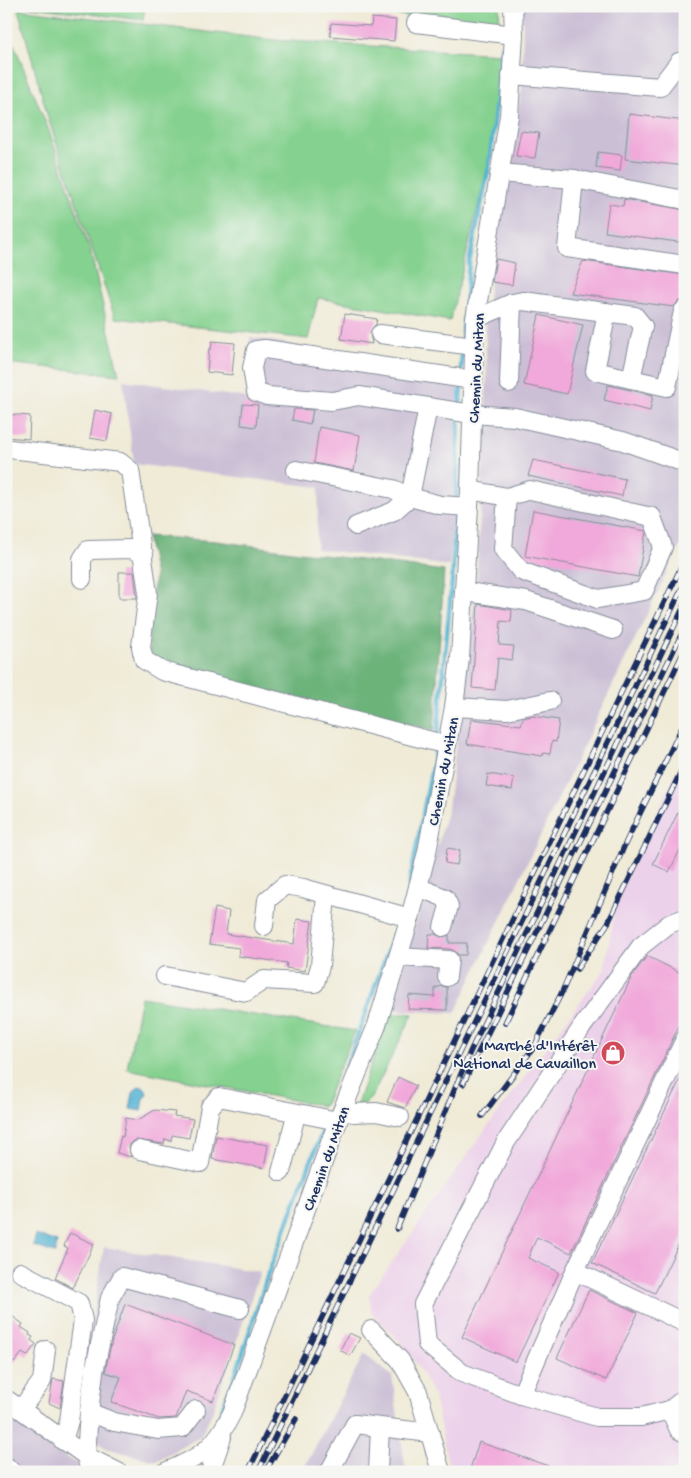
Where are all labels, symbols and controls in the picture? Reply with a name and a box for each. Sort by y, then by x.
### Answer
street label: Chemin du Mitan [466,312,491,424]
street label: Chemin du Mitan [426,715,465,827]
place label: Marché d'Intérêt National de Cavaillon [453,1038,597,1075]
shop icon: Marché d'Intérêt National de Cavaillon [600,1040,626,1066]
street label: Chemin du Mitan [301,1104,356,1214]

